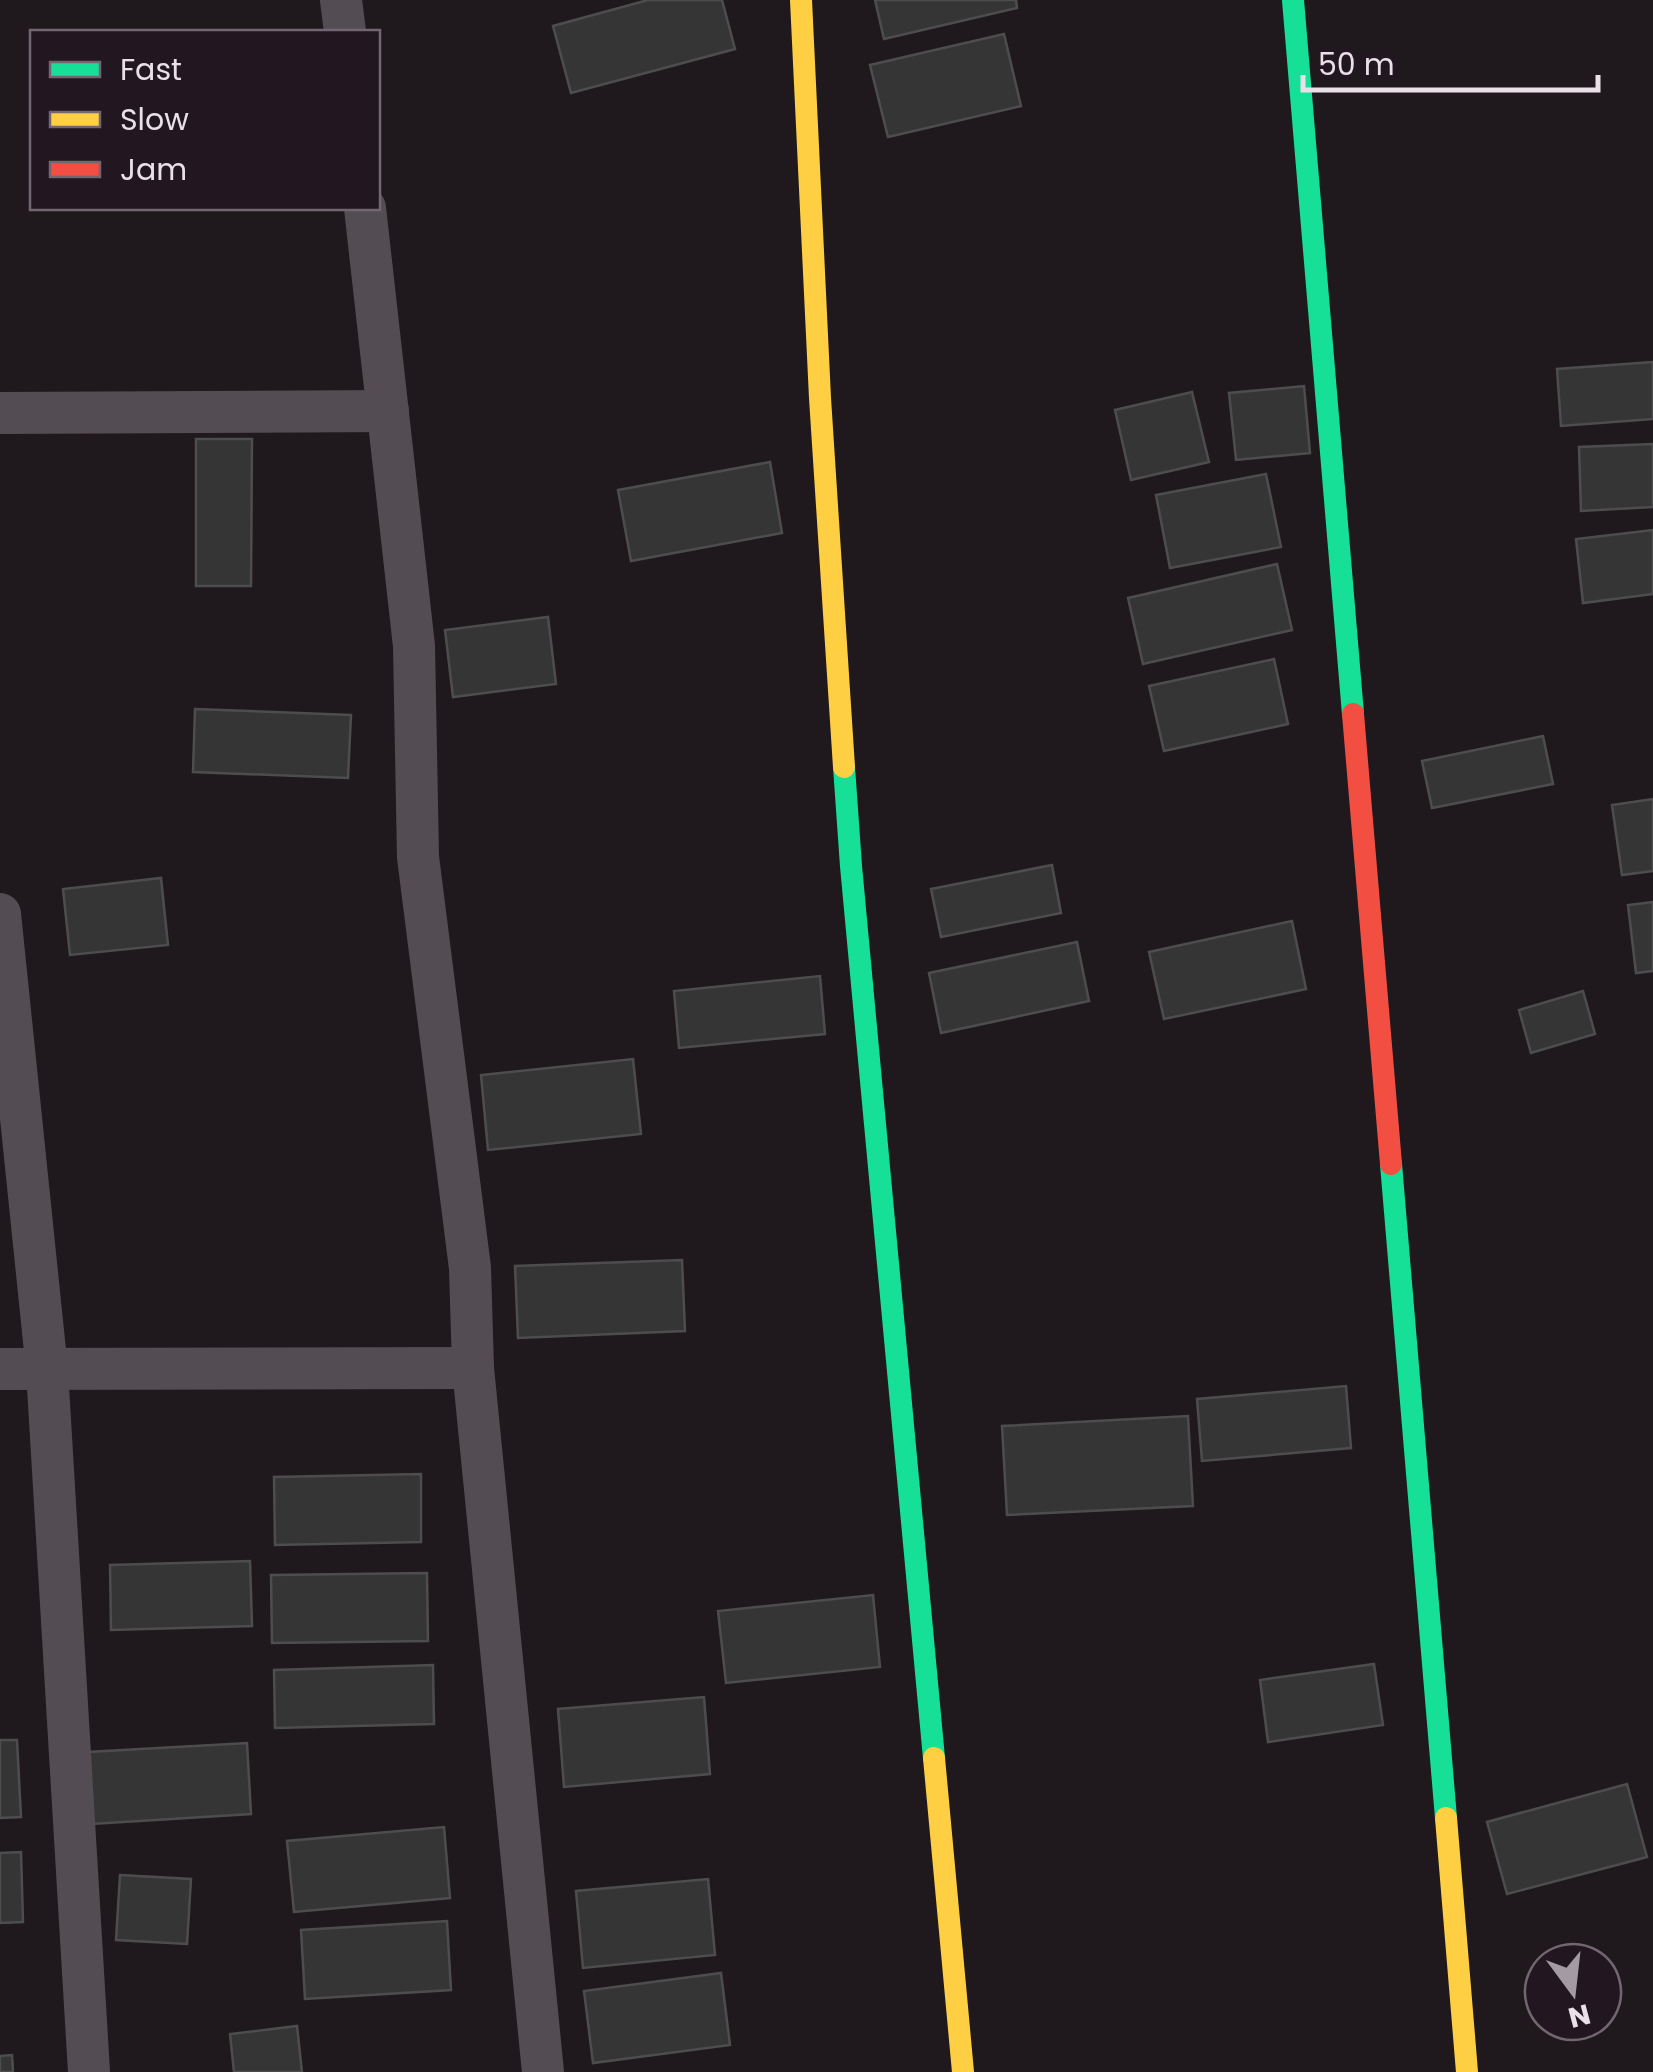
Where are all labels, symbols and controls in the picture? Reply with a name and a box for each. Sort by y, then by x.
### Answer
legend [30,30,380,210]
scale bar [1303,30,1598,92]
text: 50 m [1318,43,1395,86]
text: Fast [120,48,182,91]
text: Slow [120,98,189,141]
text: Jam [120,148,187,191]
north arrow [1523,1942,1623,2042]
text: N [1564,1994,1595,2037]

